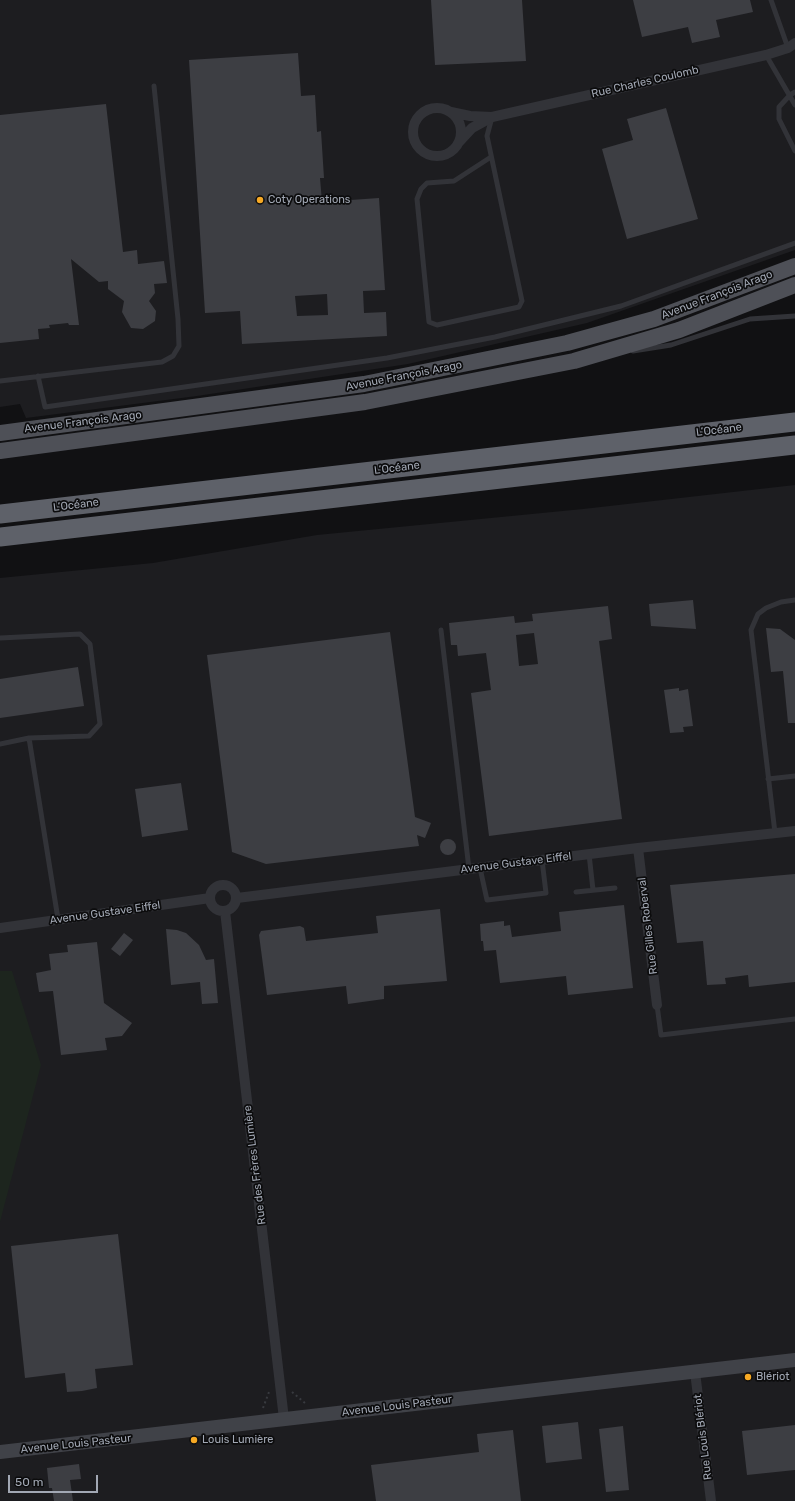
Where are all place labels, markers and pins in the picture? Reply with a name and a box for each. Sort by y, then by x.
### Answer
place label: Coty Operations [268,193,350,207]
marker: Coty Operations [255,195,265,205]
place label: Blériot [756,1370,790,1384]
marker: Blériot [743,1372,753,1382]
place label: Louis Lumière [202,1433,273,1447]
marker: Louis Lumière [189,1435,199,1445]

